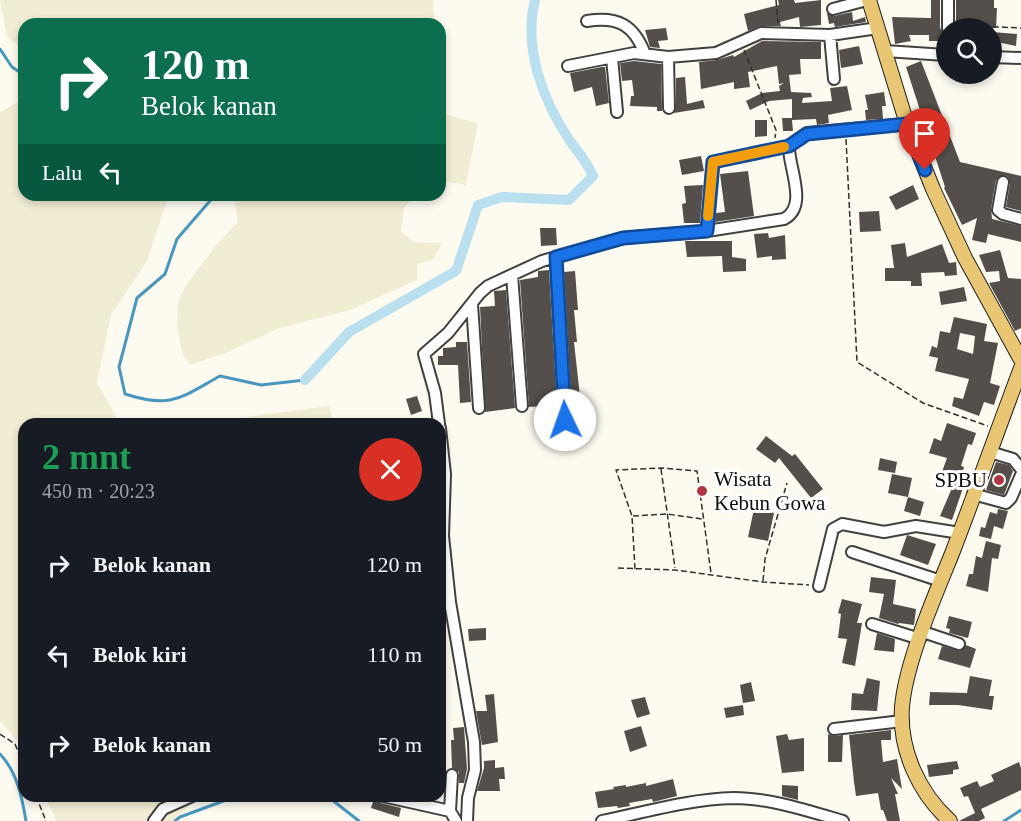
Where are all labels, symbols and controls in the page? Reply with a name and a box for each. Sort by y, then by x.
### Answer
map controls [936,18,1002,84]
button: search [936,18,1002,84]
icon: right [42,42,120,120]
text: 120 m [141,42,250,88]
text: Belok kanan [141,91,277,121]
pin [899,108,950,170]
icon: arrive [908,117,941,150]
icon: left [94,156,127,189]
text: Lalu [42,160,82,185]
position arrow [533,388,597,452]
text: 2 mnt [42,437,131,477]
button: close [359,438,422,501]
place label: Wisata Kebun Gowa [714,467,826,515]
place label: SPBU [934,468,987,492]
marker: SPBU [992,473,1006,487]
text: 450 m · 20:23 [42,480,155,502]
marker: Wisata Kebun Gowa [695,484,709,498]
icon: right [42,549,75,582]
text: Belok kanan [93,552,211,577]
text: 120 m [366,552,422,577]
icon: left [42,639,75,672]
text: Belok kiri [93,642,187,667]
text: 110 m [367,642,422,667]
icon: right [42,729,75,762]
text: Belok kanan [93,732,211,757]
text: 50 m [377,732,422,757]

